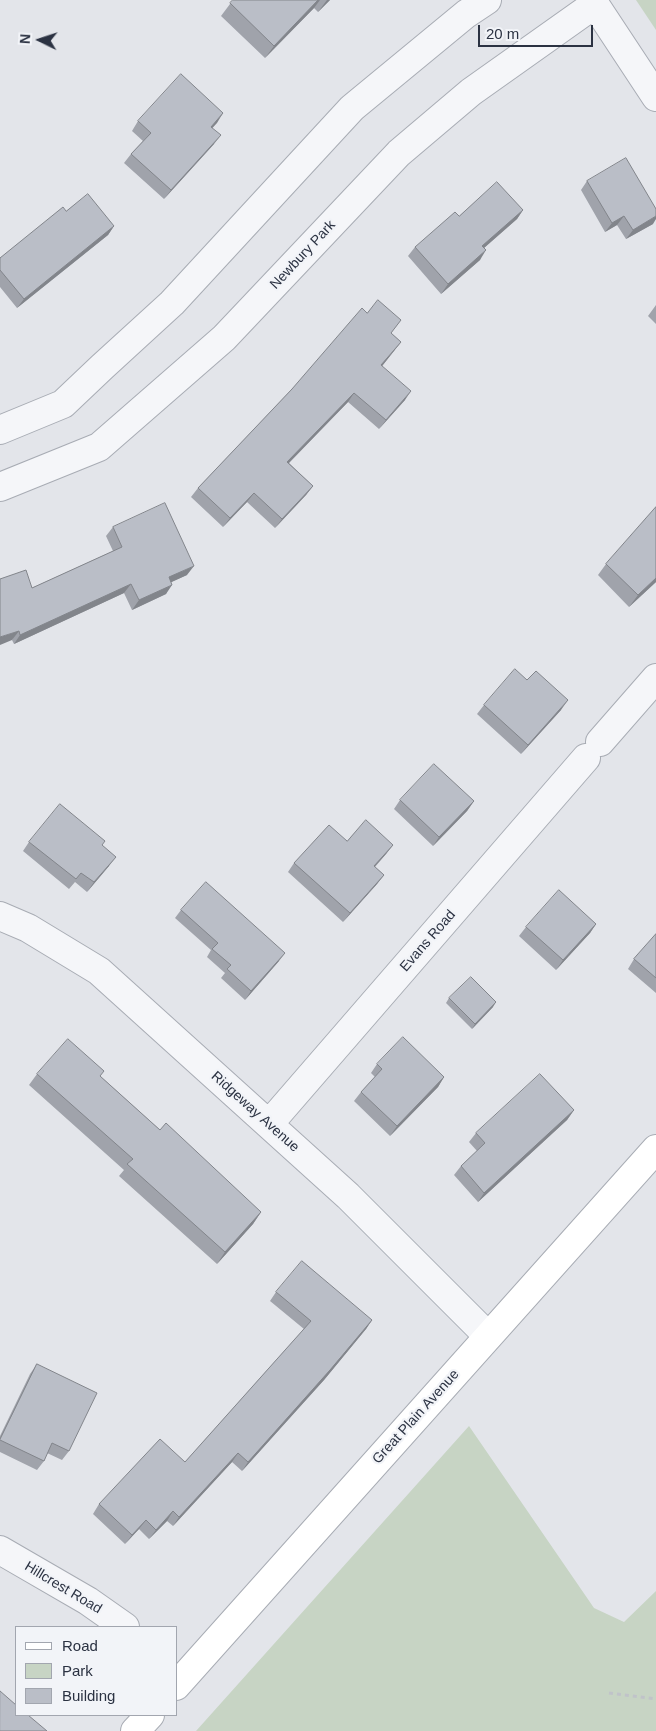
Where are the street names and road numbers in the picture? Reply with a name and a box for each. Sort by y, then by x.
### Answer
street label: Newbury Park [267,217,339,293]
street label: Evans Road [397,907,459,975]
street label: Ridgeway Avenue [208,1068,302,1156]
street label: Great Plain Avenue [369,1366,463,1468]
street label: Hillcrest Road [21,1558,105,1618]

